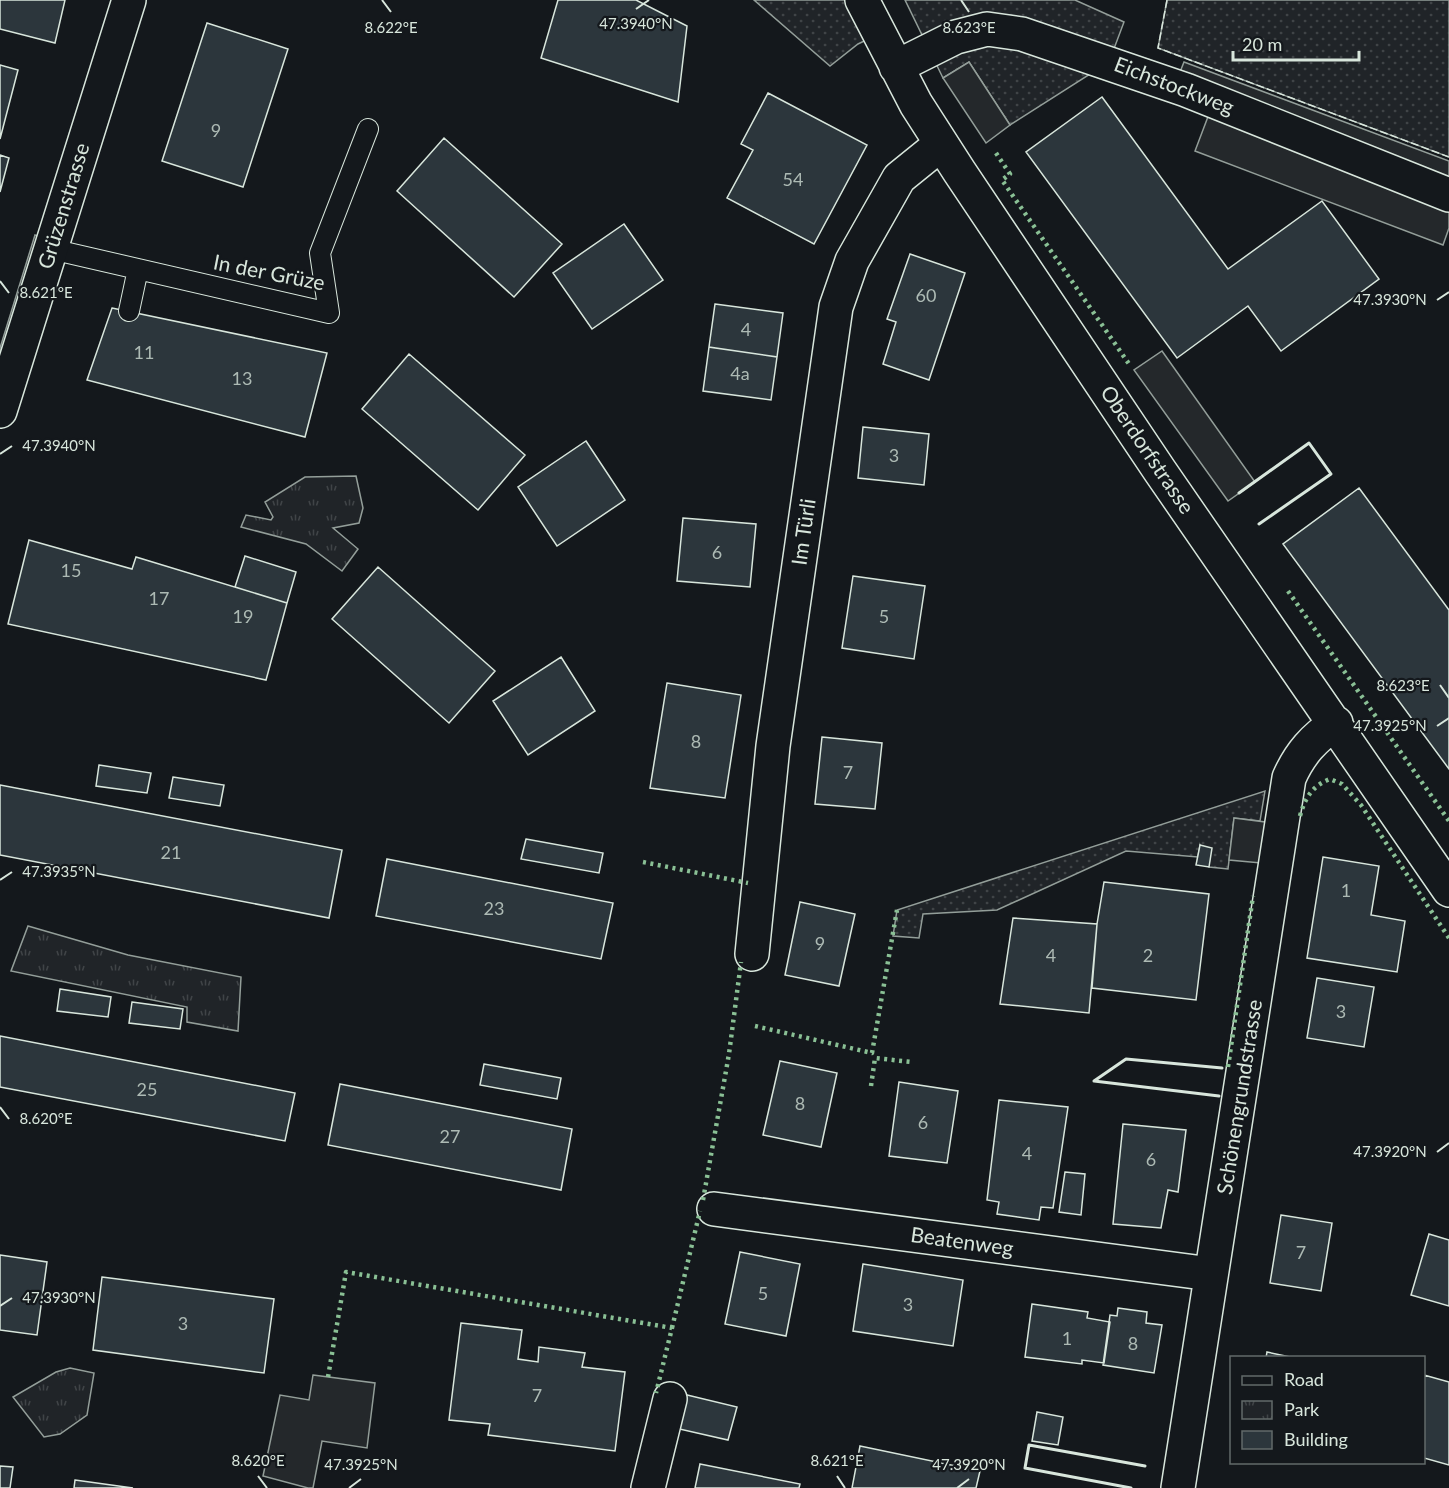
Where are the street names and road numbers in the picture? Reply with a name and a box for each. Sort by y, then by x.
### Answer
street label: Eichstockweg [1111,50,1238,119]
street label: Grüzenstrasse [32,140,94,272]
street label: In der Grüze [211,248,327,295]
street label: Oberdorfstrasse [1096,380,1200,518]
street label: Im Türli [785,497,820,567]
street label: Schönengrundstrasse [1211,997,1266,1196]
street label: Beatenweg [909,1221,1015,1260]

